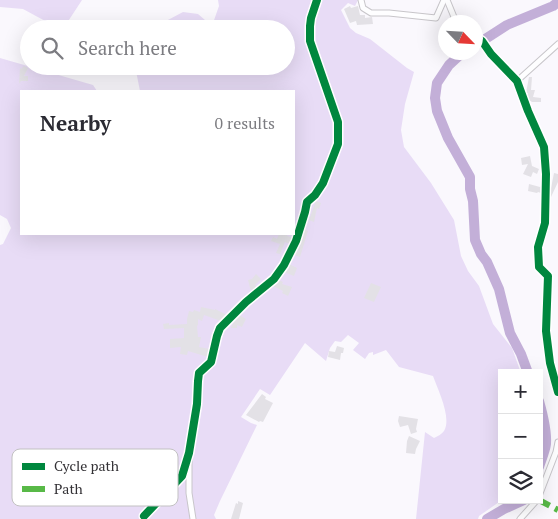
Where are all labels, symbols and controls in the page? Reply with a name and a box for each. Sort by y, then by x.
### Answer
north arrow [438,15,483,60]
search box [20,20,295,75]
icon: search [38,34,66,62]
text: Search here [78,35,177,60]
text: Nearby [40,109,111,137]
text: 0 results [215,112,275,134]
map controls [498,369,543,504]
button: + [498,369,543,414]
button: − [498,414,543,459]
legend [12,449,178,506]
text: Cycle path [54,456,119,475]
button: layers [498,459,543,504]
text: Path [54,479,83,498]

